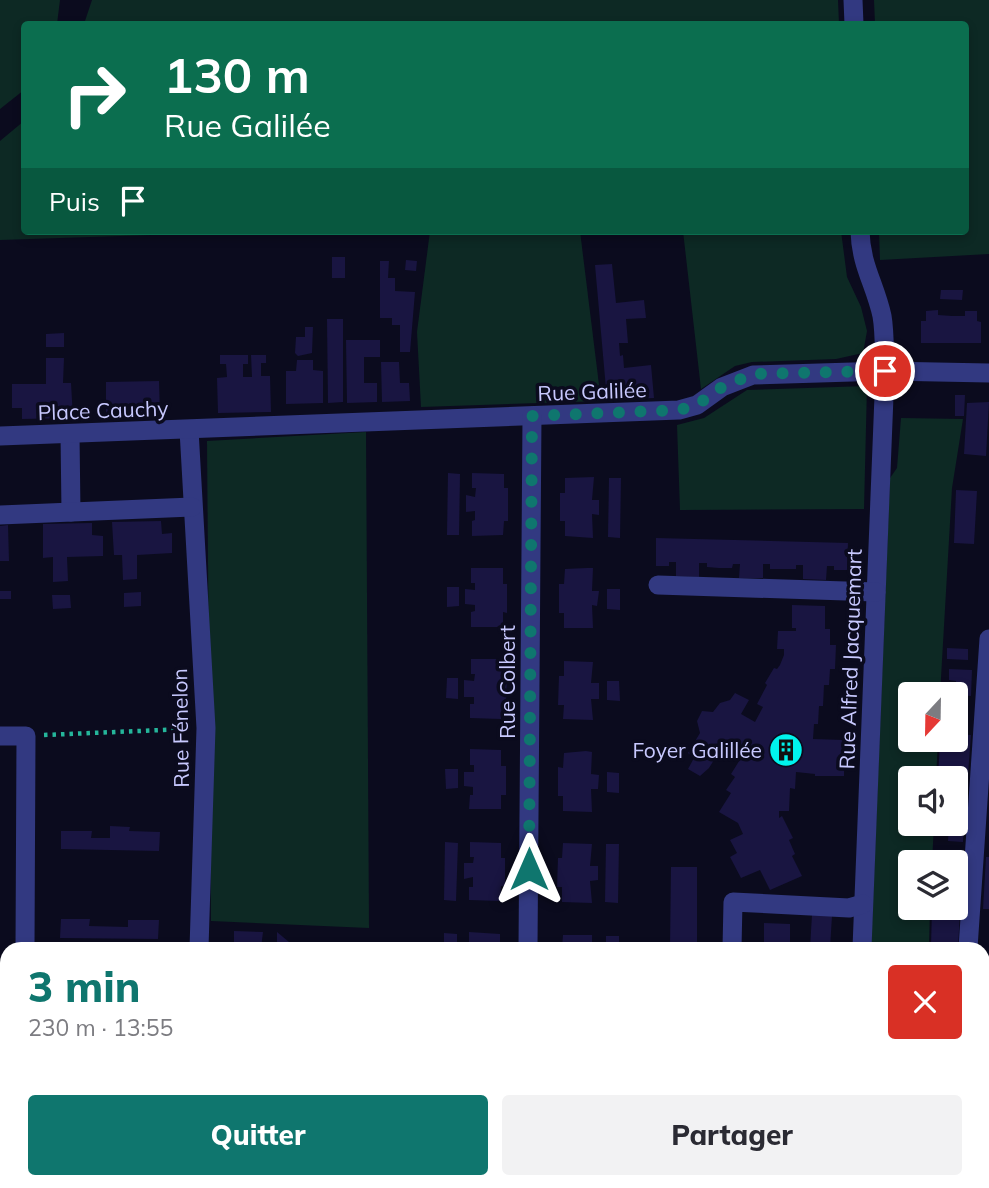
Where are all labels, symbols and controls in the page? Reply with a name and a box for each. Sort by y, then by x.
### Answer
text: 130 m [164,44,310,105]
icon: right [49,49,140,140]
text: Rue Galilée [164,105,331,145]
icon: arrive [114,182,152,220]
text: Puis [49,185,100,218]
pin [855,341,915,401]
icon: arrive [866,352,904,390]
street label: Rue Galilée [537,376,647,406]
street label: Place Cauchy [37,395,169,425]
street label: Rue Alfred Jacquemart [833,548,867,770]
street label: Rue Colbert [494,625,520,739]
street label: Rue Fénelon [166,668,194,788]
north arrow [898,682,968,752]
map controls [898,682,968,920]
building icon: Foyer Galillée [767,731,805,769]
place label: Foyer Galillée [632,737,762,763]
button: sound [898,766,968,836]
position arrow [492,832,566,906]
button: layers [898,850,968,920]
text: 3 min [28,960,141,1013]
button: close [888,965,962,1039]
text: 230 m · 13:55 [28,1013,173,1042]
button: Quitter [28,1095,488,1175]
button: Partager [502,1095,962,1175]

